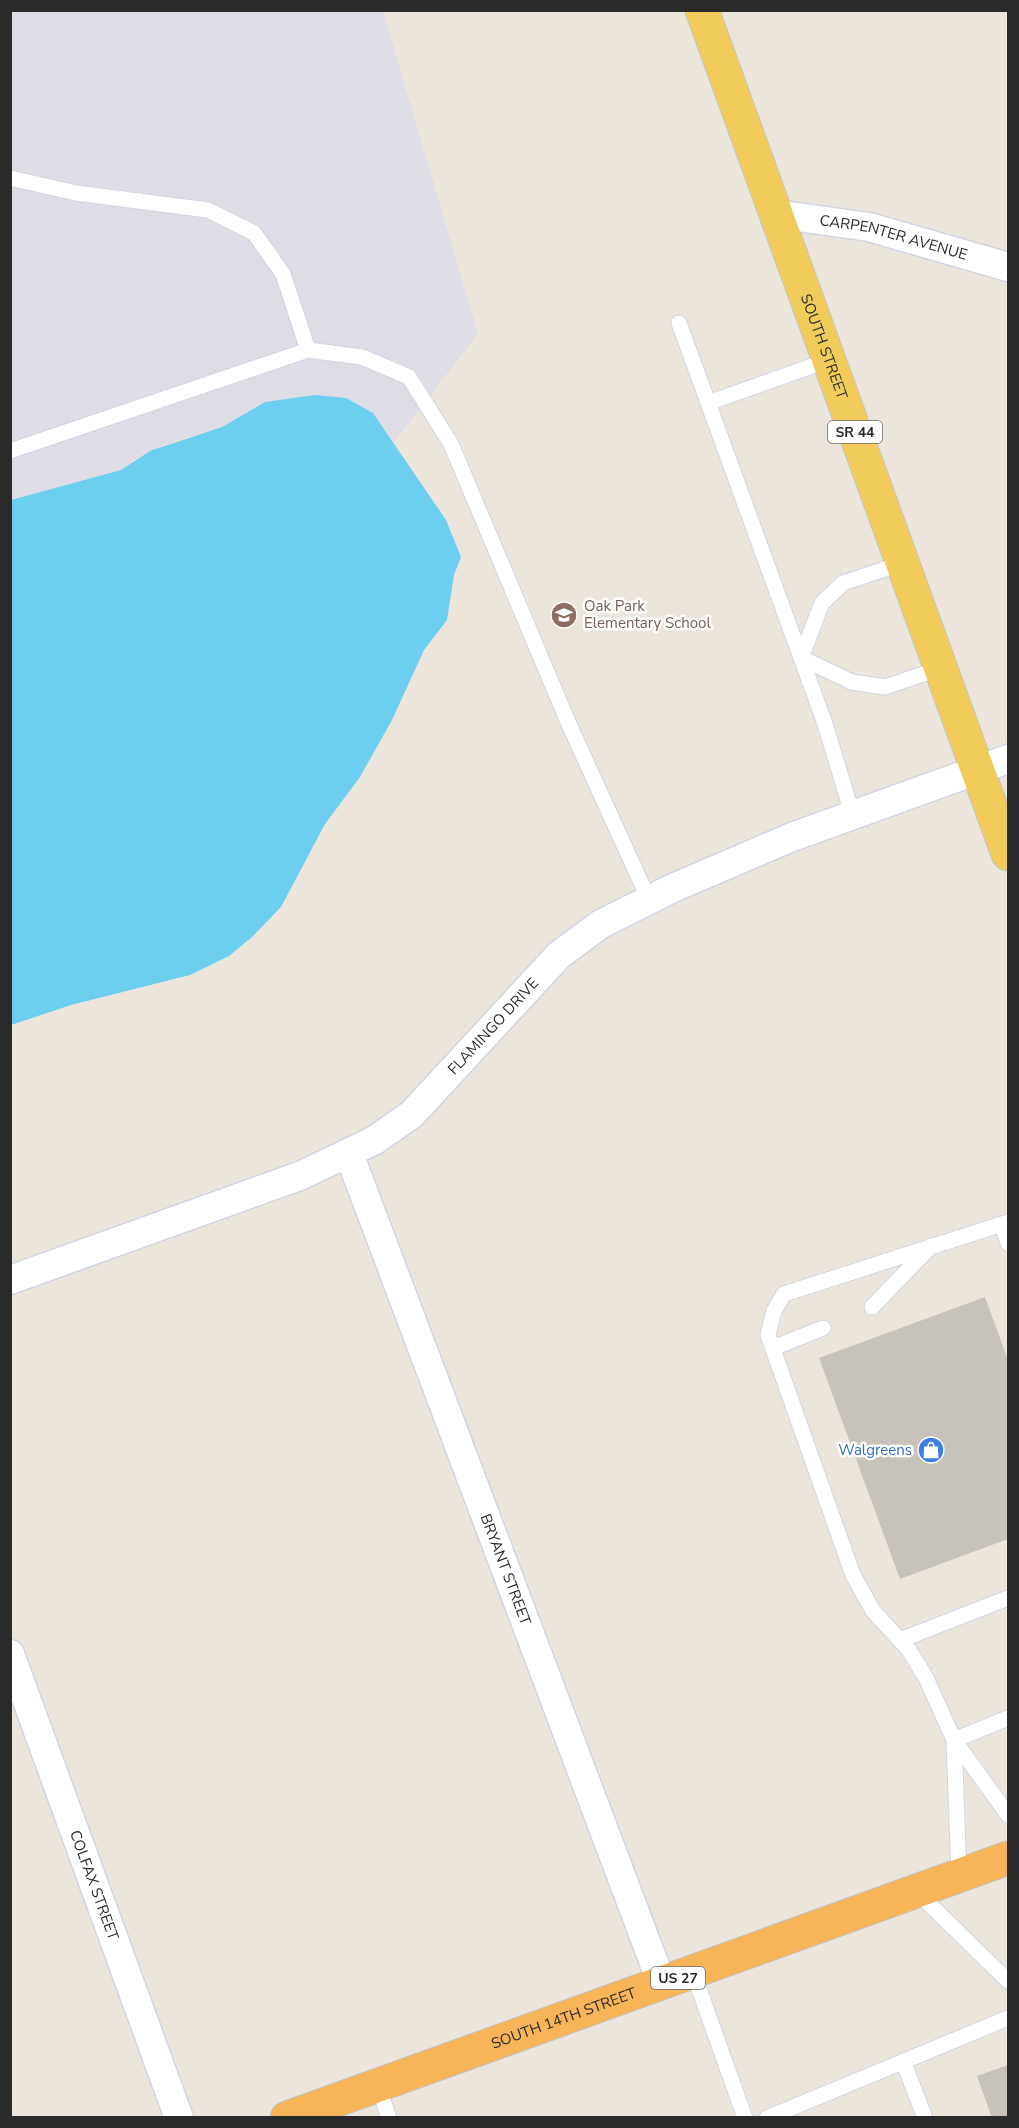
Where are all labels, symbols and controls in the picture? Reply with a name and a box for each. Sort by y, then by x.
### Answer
street label: CARPENTER AVENUE [818,210,970,265]
street label: SOUTH STREET [796,291,852,402]
road number: SR 44 [828,421,882,443]
place label: Oak Park Elementary School [584,596,711,633]
school or university icon: Oak Park Elementary School [549,600,579,630]
street label: FLAMINGO DRIVE [443,973,543,1079]
shop icon: Walgreens [916,1435,946,1465]
place label: Walgreens [838,1440,912,1460]
street label: BRYANT STREET [476,1511,536,1628]
street label: COLFAX STREET [65,1827,123,1943]
road number: US 27 [651,1967,705,1989]
street label: SOUTH 14TH STREET [488,1983,639,2054]

